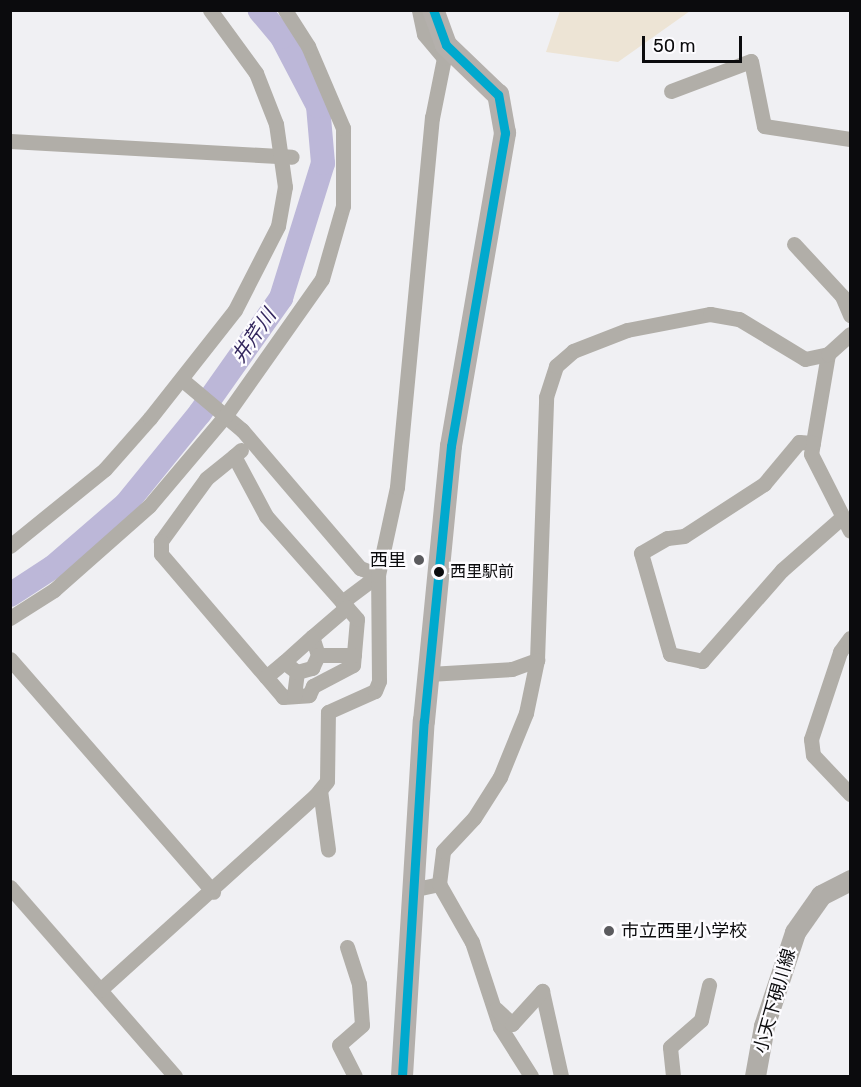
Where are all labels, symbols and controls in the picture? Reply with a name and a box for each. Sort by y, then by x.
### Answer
scale bar [645,24,746,62]
text: 50 m [653,35,696,57]
water label: 井芹川 [227,305,281,367]
place label: 西里 [370,549,406,571]
marker: 西里 [410,551,428,569]
place label: 西里駅前 [450,562,514,582]
marker: 西里駅前 [433,566,445,578]
place label: 市立西里小学校 [621,920,747,942]
marker: 市立西里小学校 [602,924,616,938]
street label: 小天下硯川線 [750,946,800,1056]

